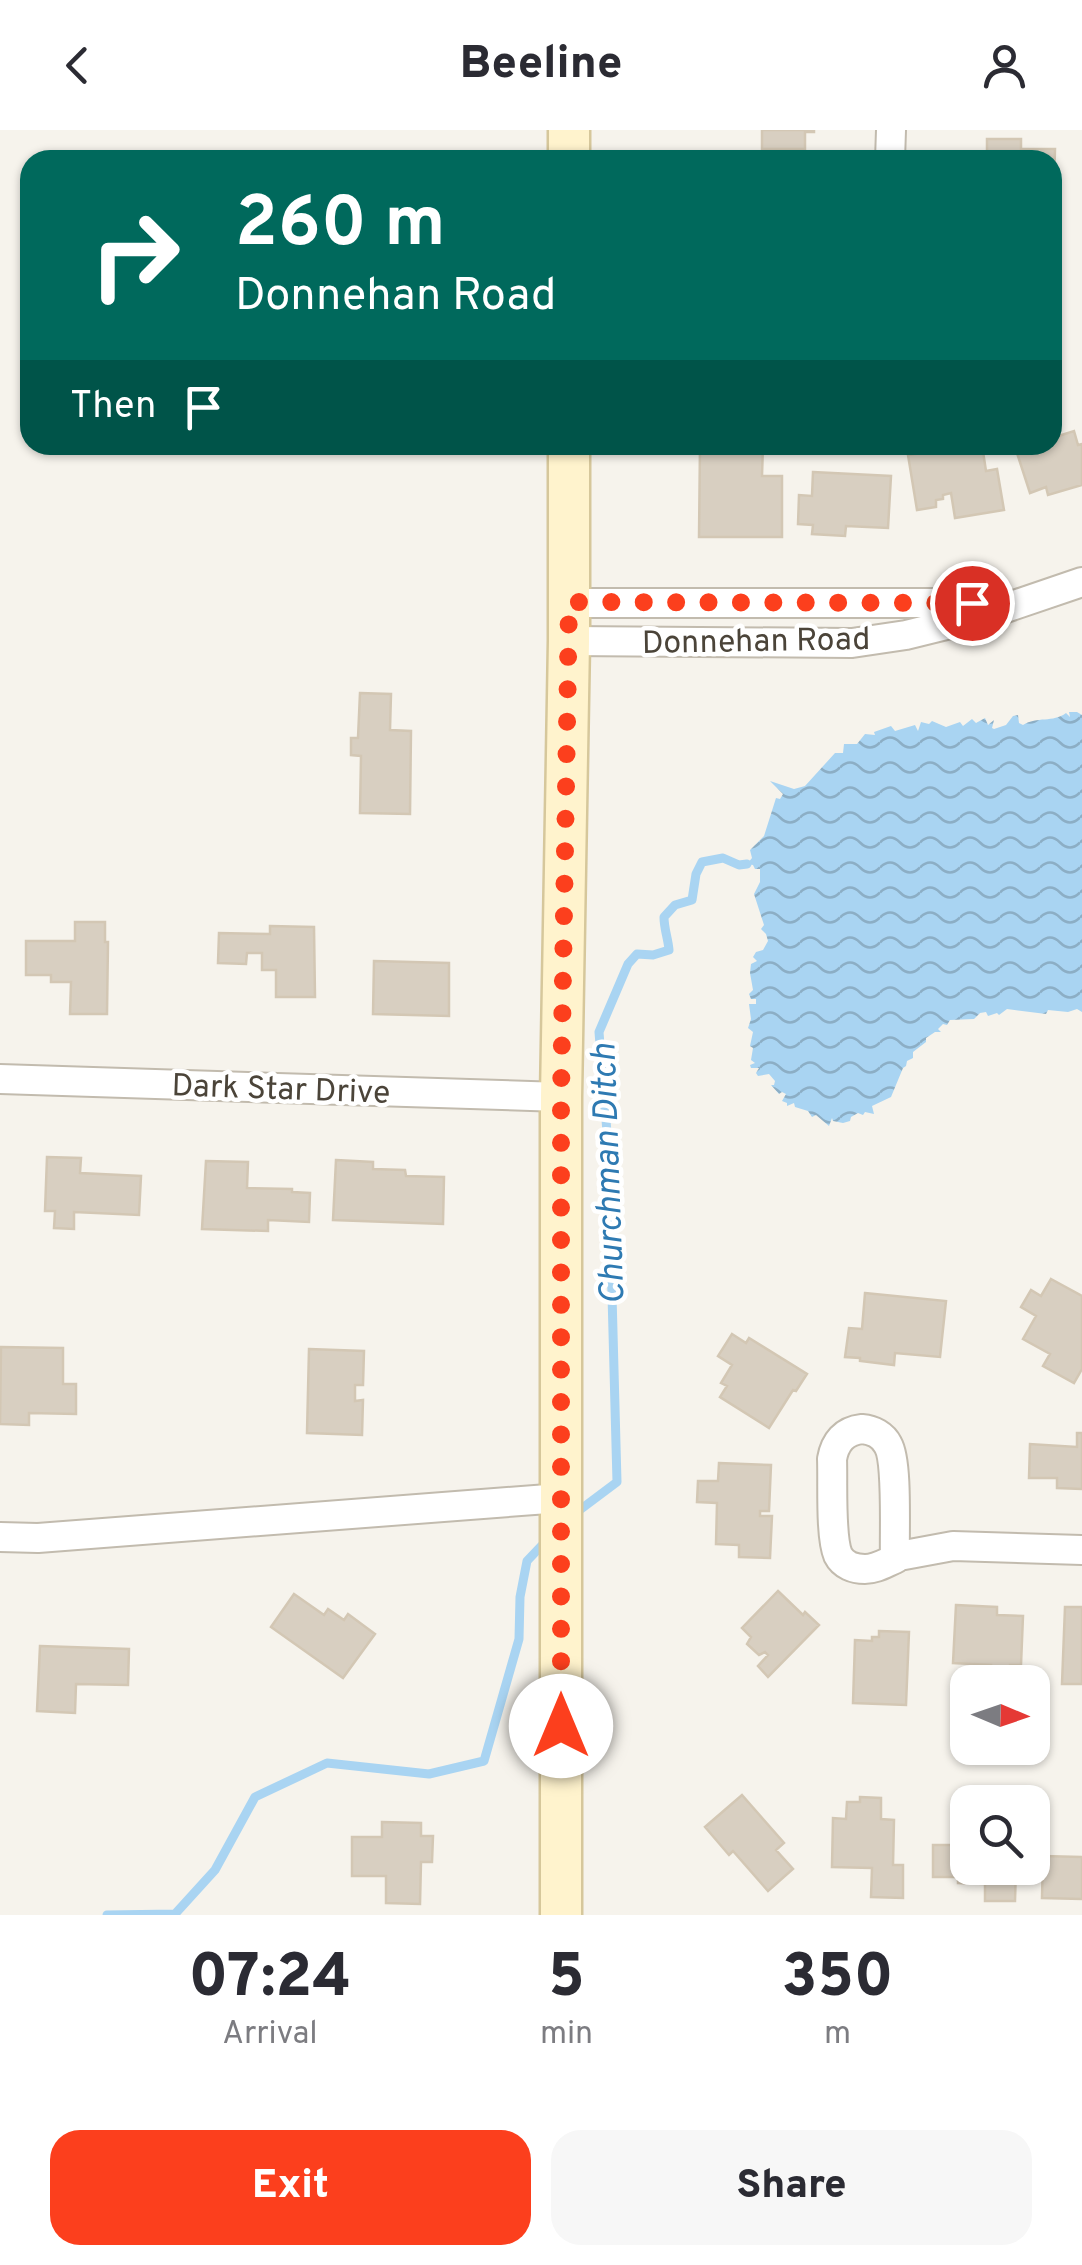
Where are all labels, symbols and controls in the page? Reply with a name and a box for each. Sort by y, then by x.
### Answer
text: Beeline [460,37,622,94]
icon: back [50,38,105,93]
icon: person [977,38,1032,93]
text: 260 m [235,182,446,271]
icon: right [70,190,200,320]
text: Donnehan Road [235,269,556,326]
icon: arrive [176,380,231,435]
text: Then [70,383,156,432]
pin [930,561,1015,646]
icon: arrive [945,576,1000,631]
street label: Donnehan Road [642,621,871,665]
water label: Churchman Ditch [583,1043,637,1305]
street label: Dark Star Drive [171,1067,391,1115]
north arrow [950,1665,1050,1765]
map controls [950,1665,1050,1885]
position arrow [509,1674,613,1778]
button: search [950,1785,1050,1885]
text: 07:24 [188,1942,351,2018]
text: 5 [548,1942,585,2018]
text: 350 [782,1942,894,2018]
text: Arrival [222,2015,318,2055]
text: min [540,2015,593,2055]
text: m [824,2015,851,2055]
button: Exit [50,2130,531,2245]
button: Share [551,2130,1032,2245]

